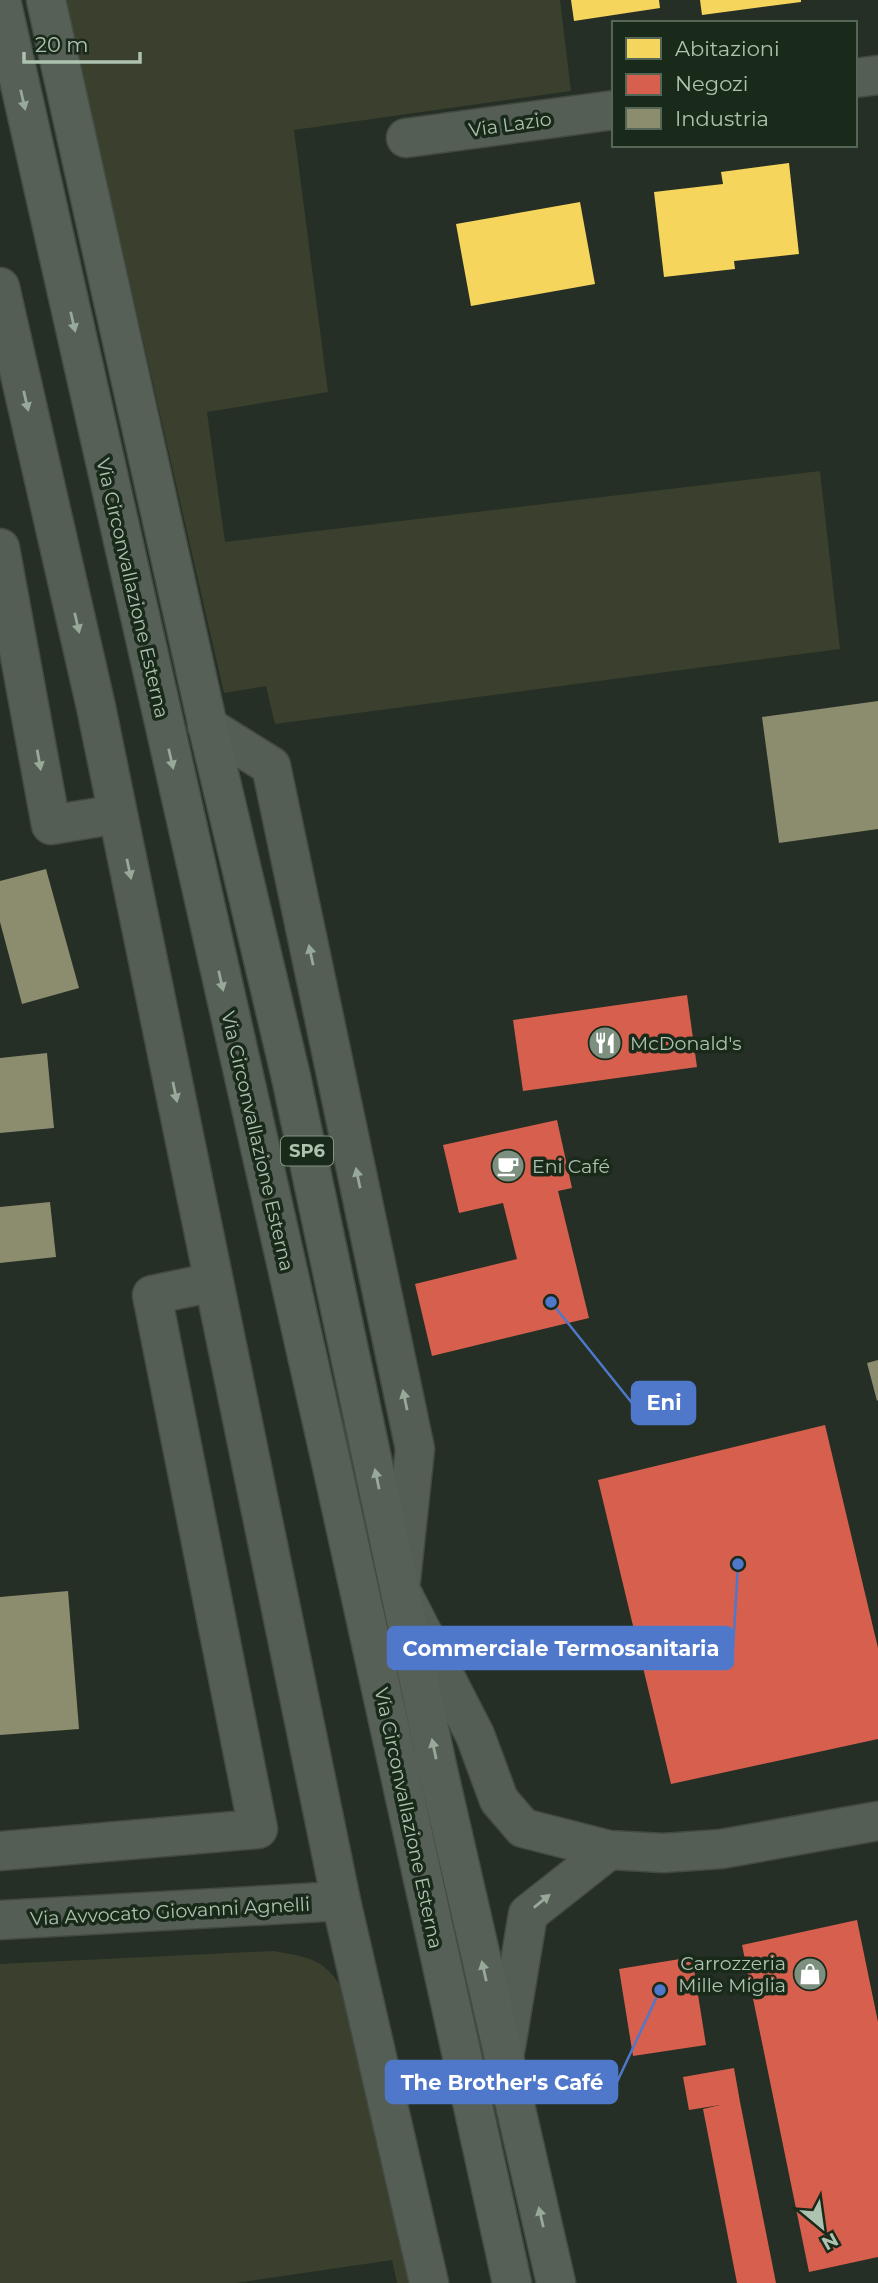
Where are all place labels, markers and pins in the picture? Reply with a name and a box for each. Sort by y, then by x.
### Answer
restaurant icon: McDonald's [586,1024,624,1062]
place label: McDonald's [630,1032,742,1055]
cafe icon: Eni Café [489,1147,527,1185]
place label: Eni Café [532,1155,610,1178]
callout: Eni [632,1382,695,1424]
callout: Commerciale Termosanitaria [388,1627,733,1669]
place label: Carrozzeria Mille Miglia [678,1952,786,1997]
shop icon: Carrozzeria Mille Miglia [791,1955,829,1993]
callout: The Brother's Café [386,2061,617,2103]

